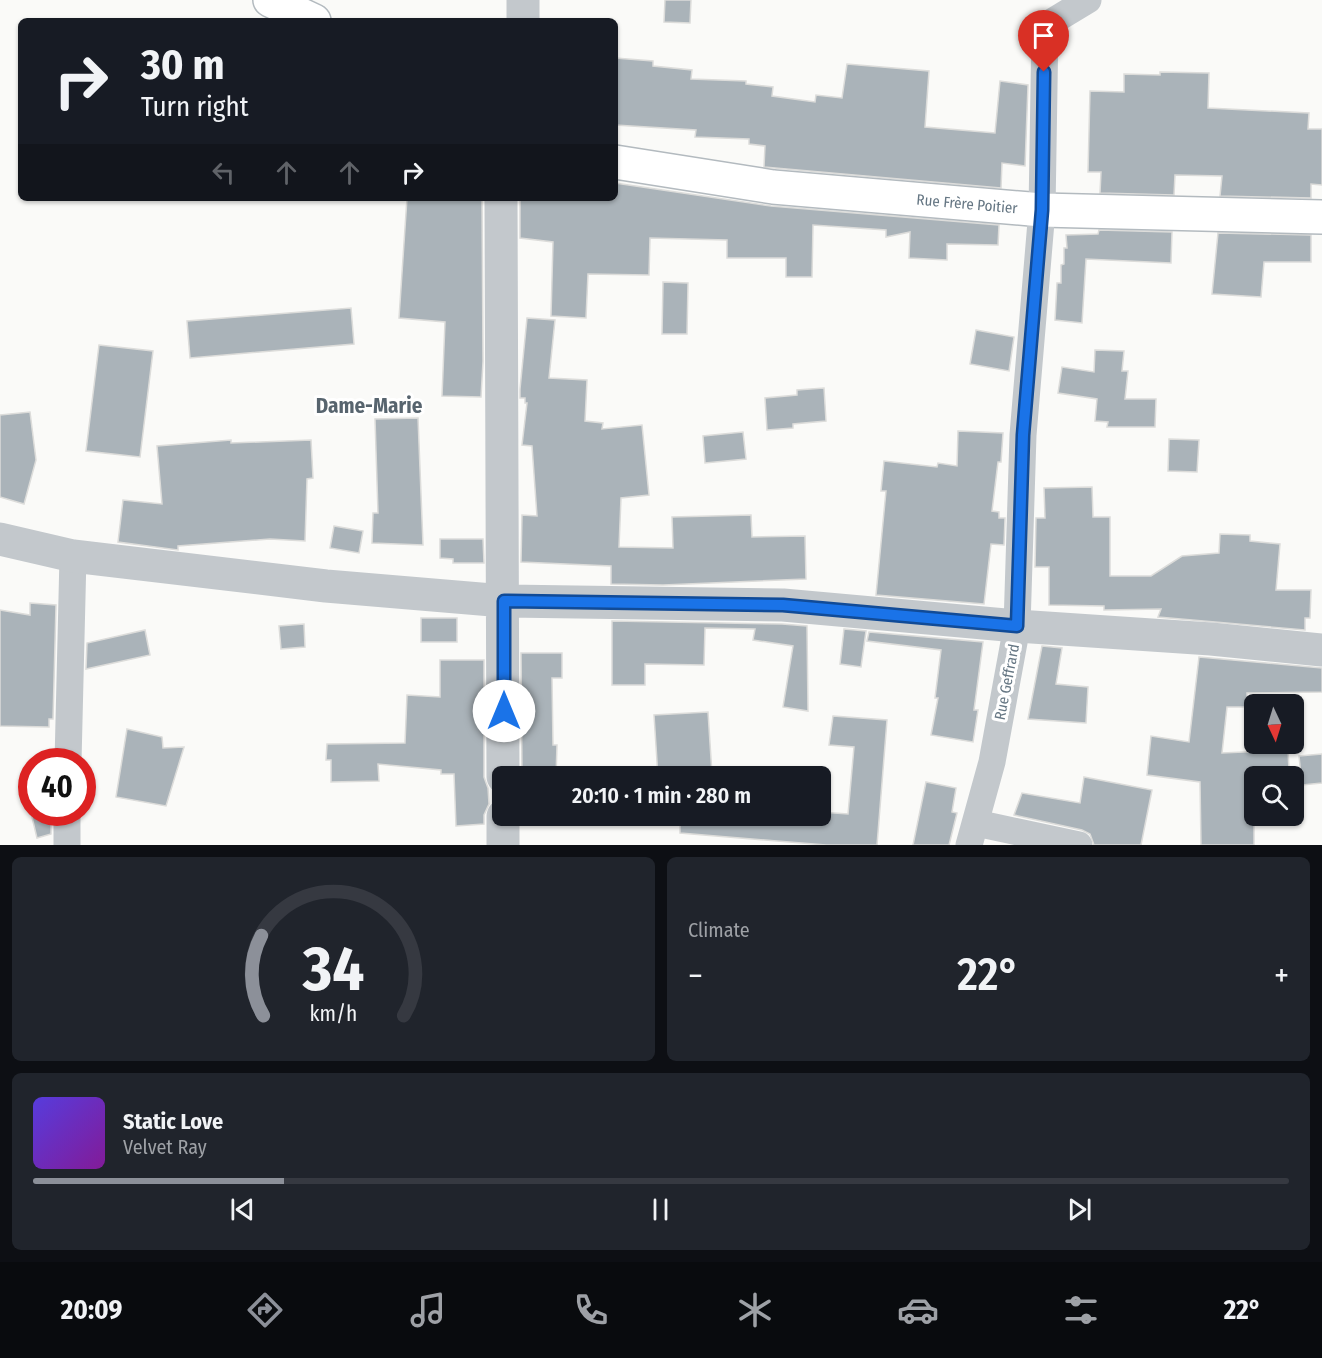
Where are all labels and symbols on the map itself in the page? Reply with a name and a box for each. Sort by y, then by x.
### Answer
pin [1018,10,1069,72]
street label: Rue Frère Poitier [916,191,1019,217]
district label: Dame-Marie [316,393,423,419]
street label: Rue Geffrard [991,642,1023,722]
position arrow [472,679,536,743]
north arrow [1244,694,1304,754]
speed limit sign: 40 [18,748,96,826]

